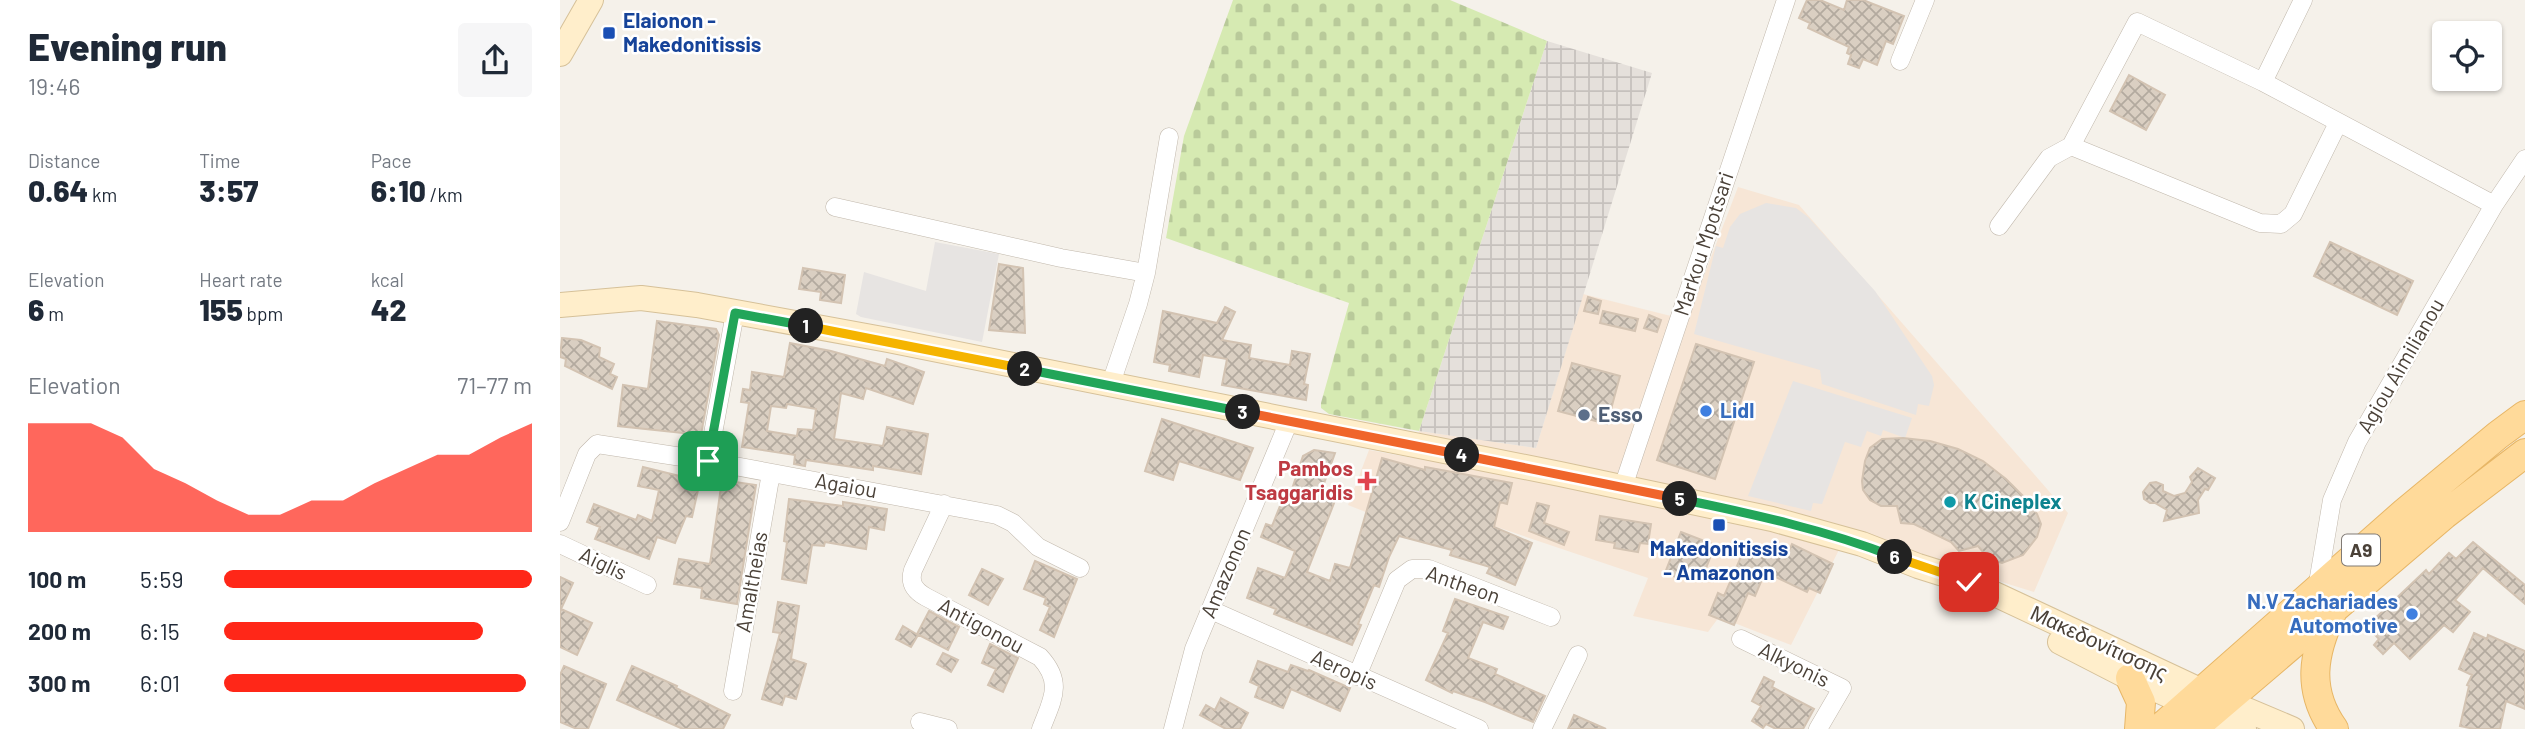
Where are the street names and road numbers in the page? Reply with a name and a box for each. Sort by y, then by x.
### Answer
street label: Markou Mpotsari [1668,169,1738,319]
street label: Agiou Aimilianou [2351,293,2448,437]
street label: Agaiou [813,467,879,502]
street label: Amazonon [1194,524,1255,621]
street label: Amaltheias [729,529,772,634]
road number: A9 [2342,534,2380,566]
street label: Aiglis [576,541,631,584]
street label: Antheon [1423,559,1504,608]
street label: Antigonou [935,592,1029,658]
street label: Μακεδονίτισσης [2027,599,2172,684]
street label: Alkyonis [1755,636,1834,691]
street label: Aeropis [1308,643,1382,694]

